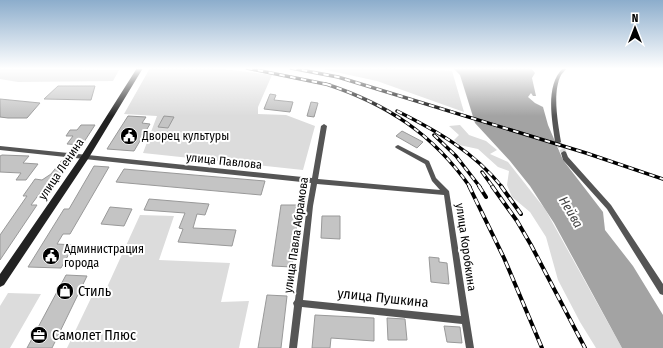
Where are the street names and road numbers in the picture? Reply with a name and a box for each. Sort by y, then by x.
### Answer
street label: улица Ленина [35,136,87,202]
street label: улица Павлова [185,150,263,172]
street label: улица Павла Абрамова [281,176,311,294]
street label: улица Коробкина [453,202,479,292]
street label: улица Пушкина [337,285,430,311]

